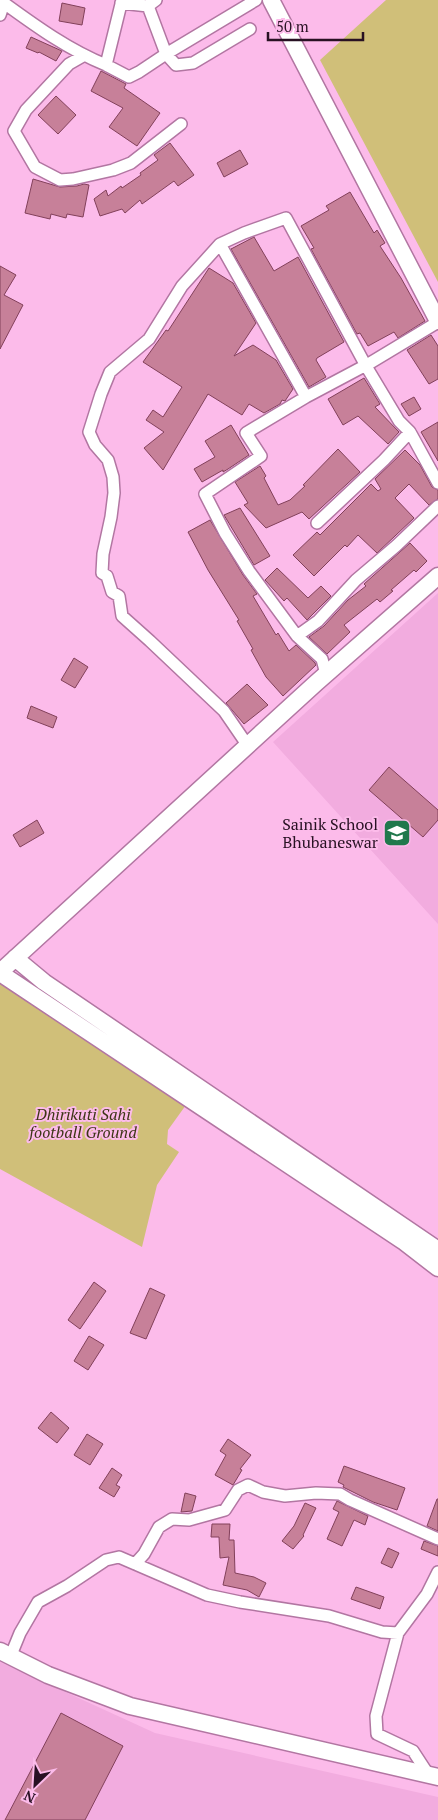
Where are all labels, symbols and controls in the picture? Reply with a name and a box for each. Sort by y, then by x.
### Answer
scale bar [268,10,363,42]
text: 50 m [276,16,309,36]
place label: Sainik School Bhubaneswar [282,813,379,853]
school or university icon: Sainik School Bhubaneswar [382,818,412,848]
park label: Dhirikuti Sahi football Ground [28,1103,137,1143]
north arrow [10,1760,60,1810]
text: N [20,1786,38,1808]

